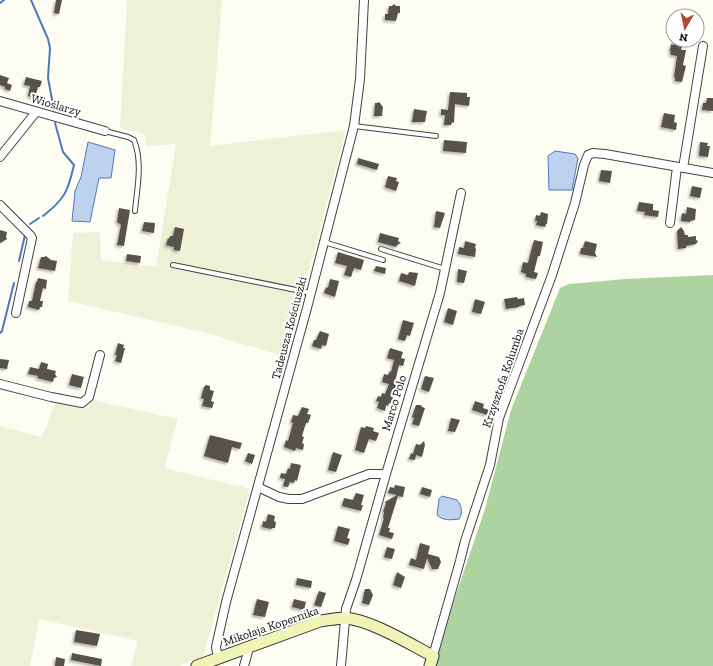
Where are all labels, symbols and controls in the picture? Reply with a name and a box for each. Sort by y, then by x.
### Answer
north arrow [665,8,705,48]
text: N [678,30,689,44]
street label: Wioślarzy [29,91,83,119]
street label: Tadeusza Kościuszki [269,274,310,381]
street label: Krzysztofa Kolumba [479,326,527,430]
street label: Marco Polo [379,373,409,433]
street label: Mikołaja Kopernika [221,603,321,650]

